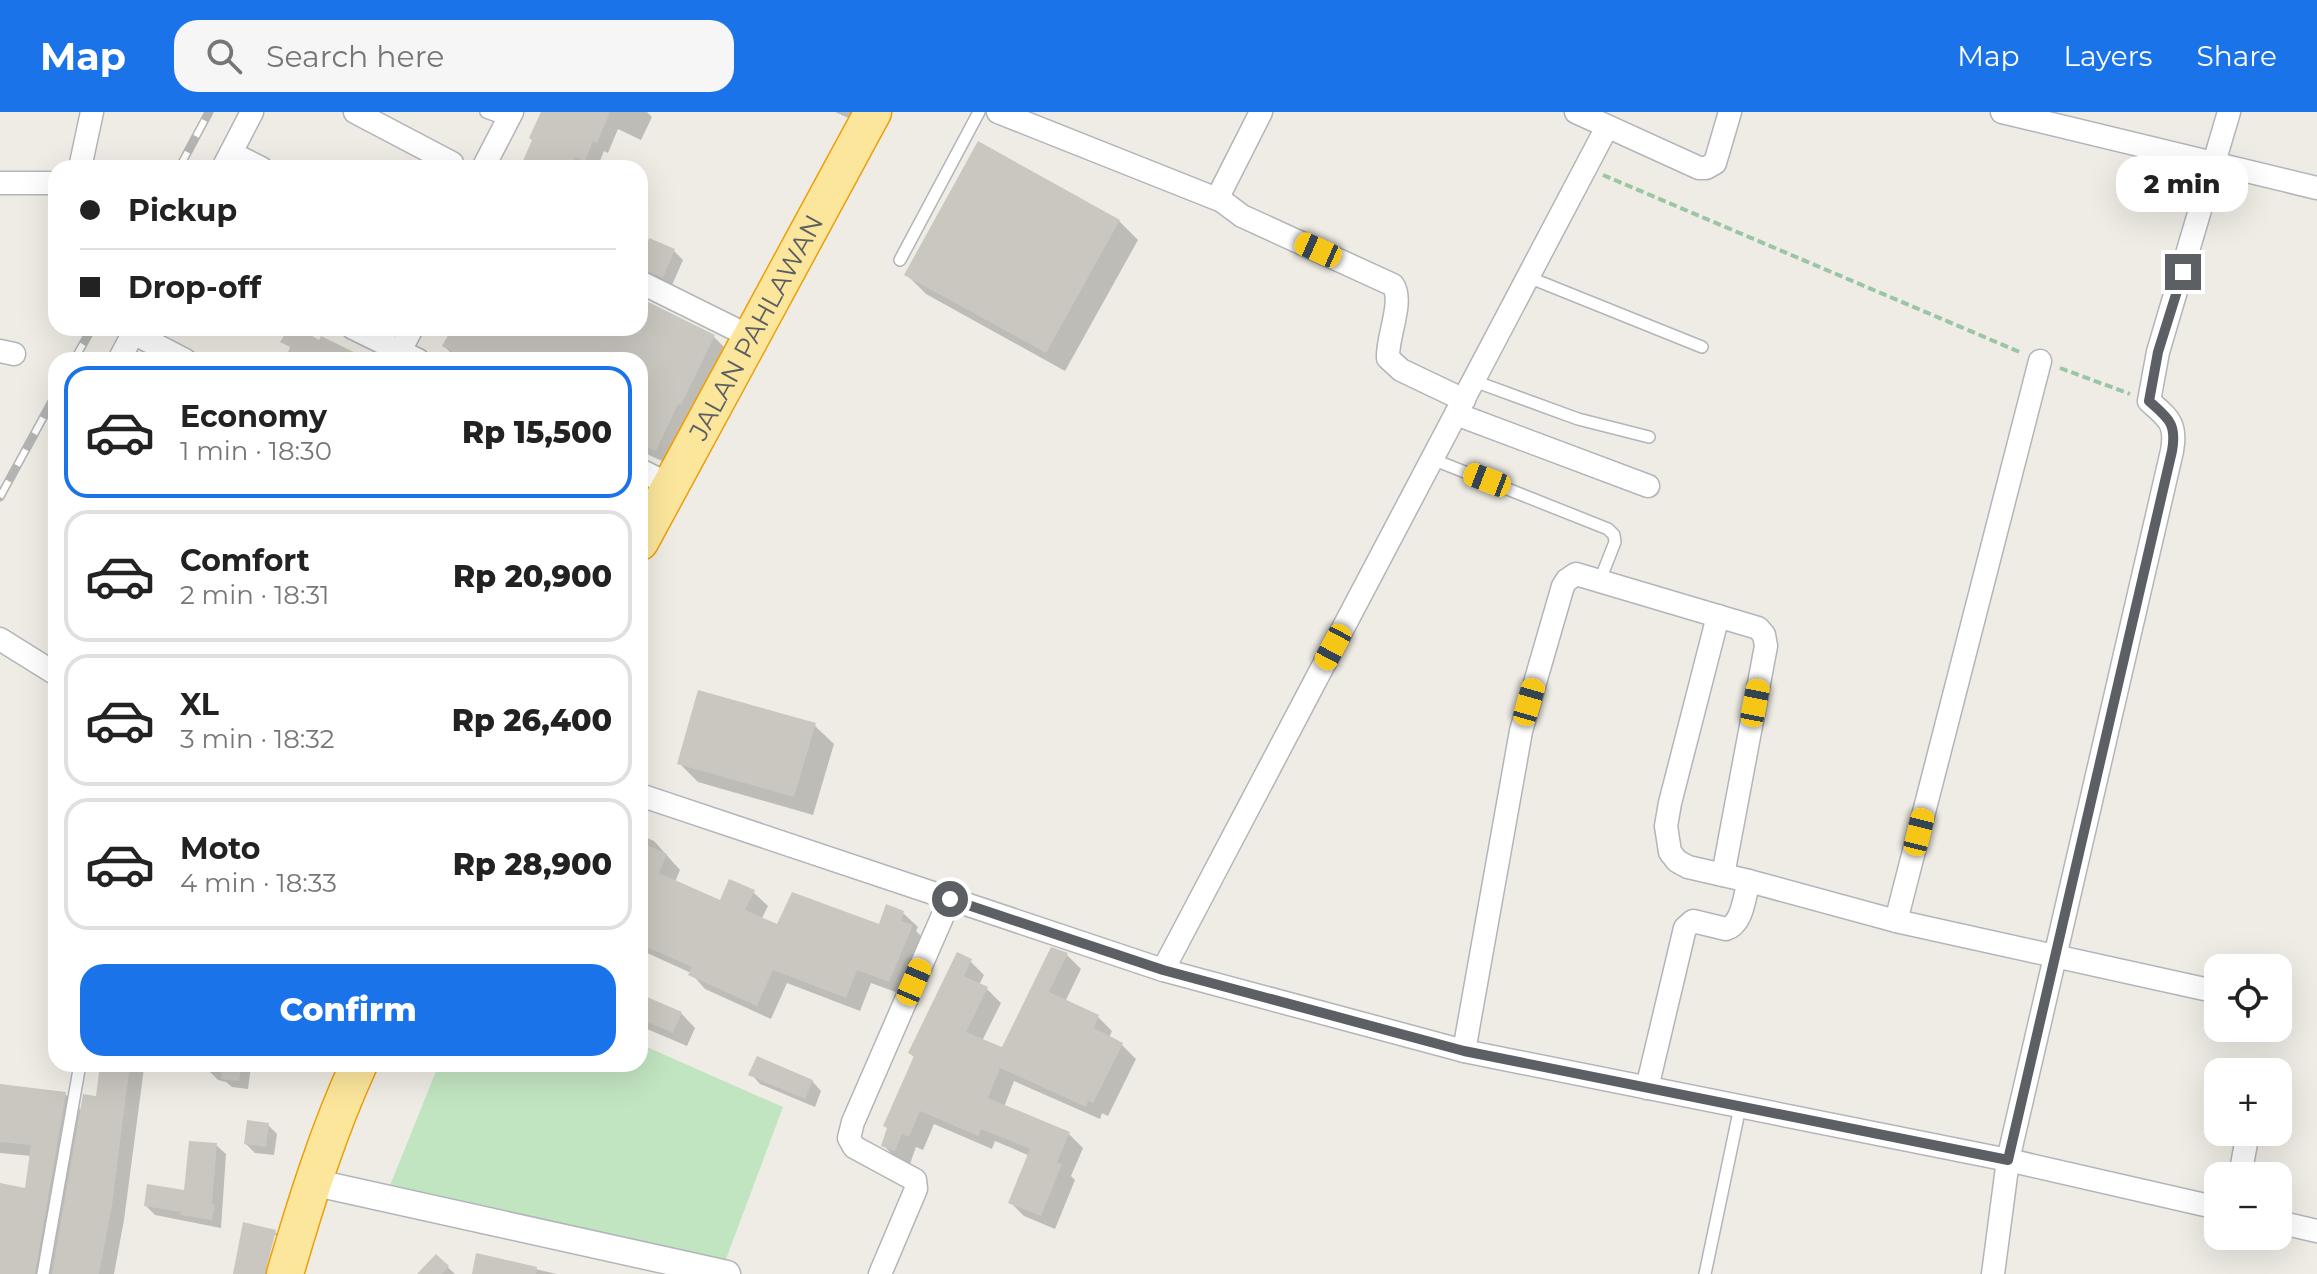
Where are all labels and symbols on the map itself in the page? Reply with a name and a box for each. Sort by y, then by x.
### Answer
callout: 2 min [2117,156,2249,212]
street label: JALAN PAHLAWAN [682,209,830,446]
car [1291,229,1345,271]
route end [2165,254,2201,290]
car [1460,460,1514,500]
car [1311,620,1355,674]
car [1511,676,1547,728]
car [1739,677,1771,729]
car [1902,806,1936,858]
route start [932,881,968,917]
car [894,955,934,1009]

